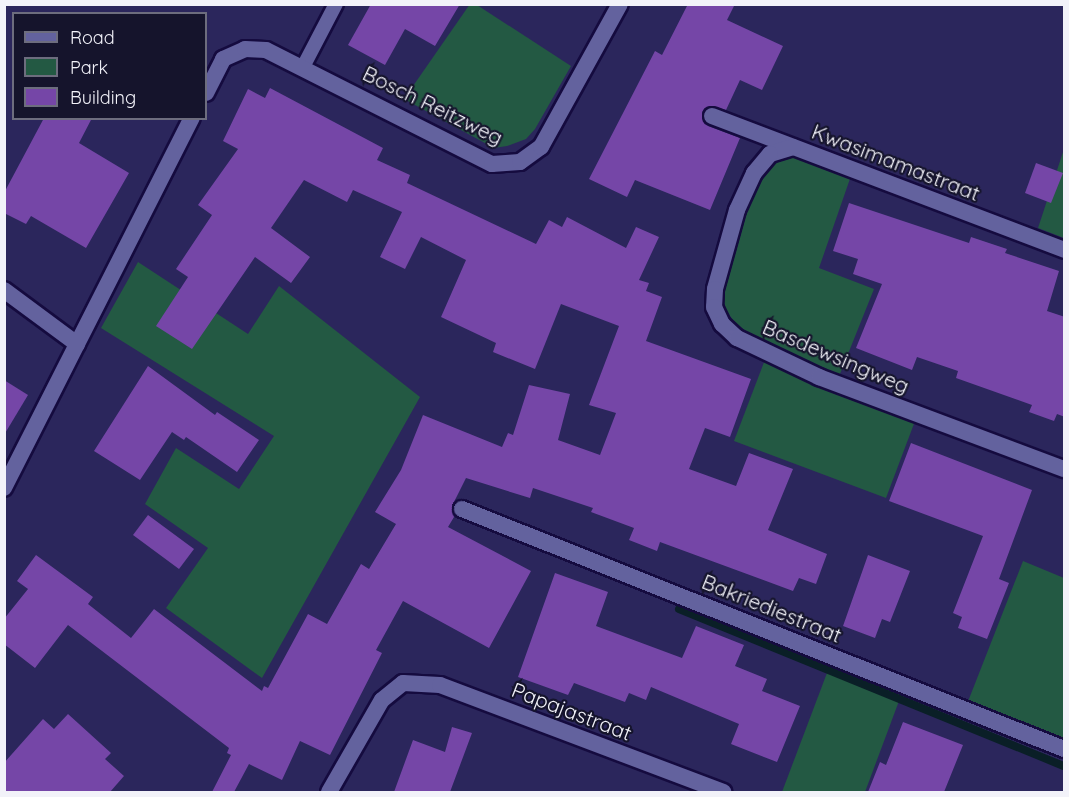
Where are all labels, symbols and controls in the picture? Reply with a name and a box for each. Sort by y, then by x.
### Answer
legend [12,12,207,120]
text: Road [70,26,115,49]
text: Park [70,56,108,79]
street label: Bosch Reitzweg [359,60,507,150]
text: Building [70,86,136,109]
street label: Kwasimamastraat [808,118,984,206]
street label: Basdewsingweg [759,314,913,398]
street label: Bakriediestraat [698,568,846,648]
street label: Papajastraat [508,677,636,745]

